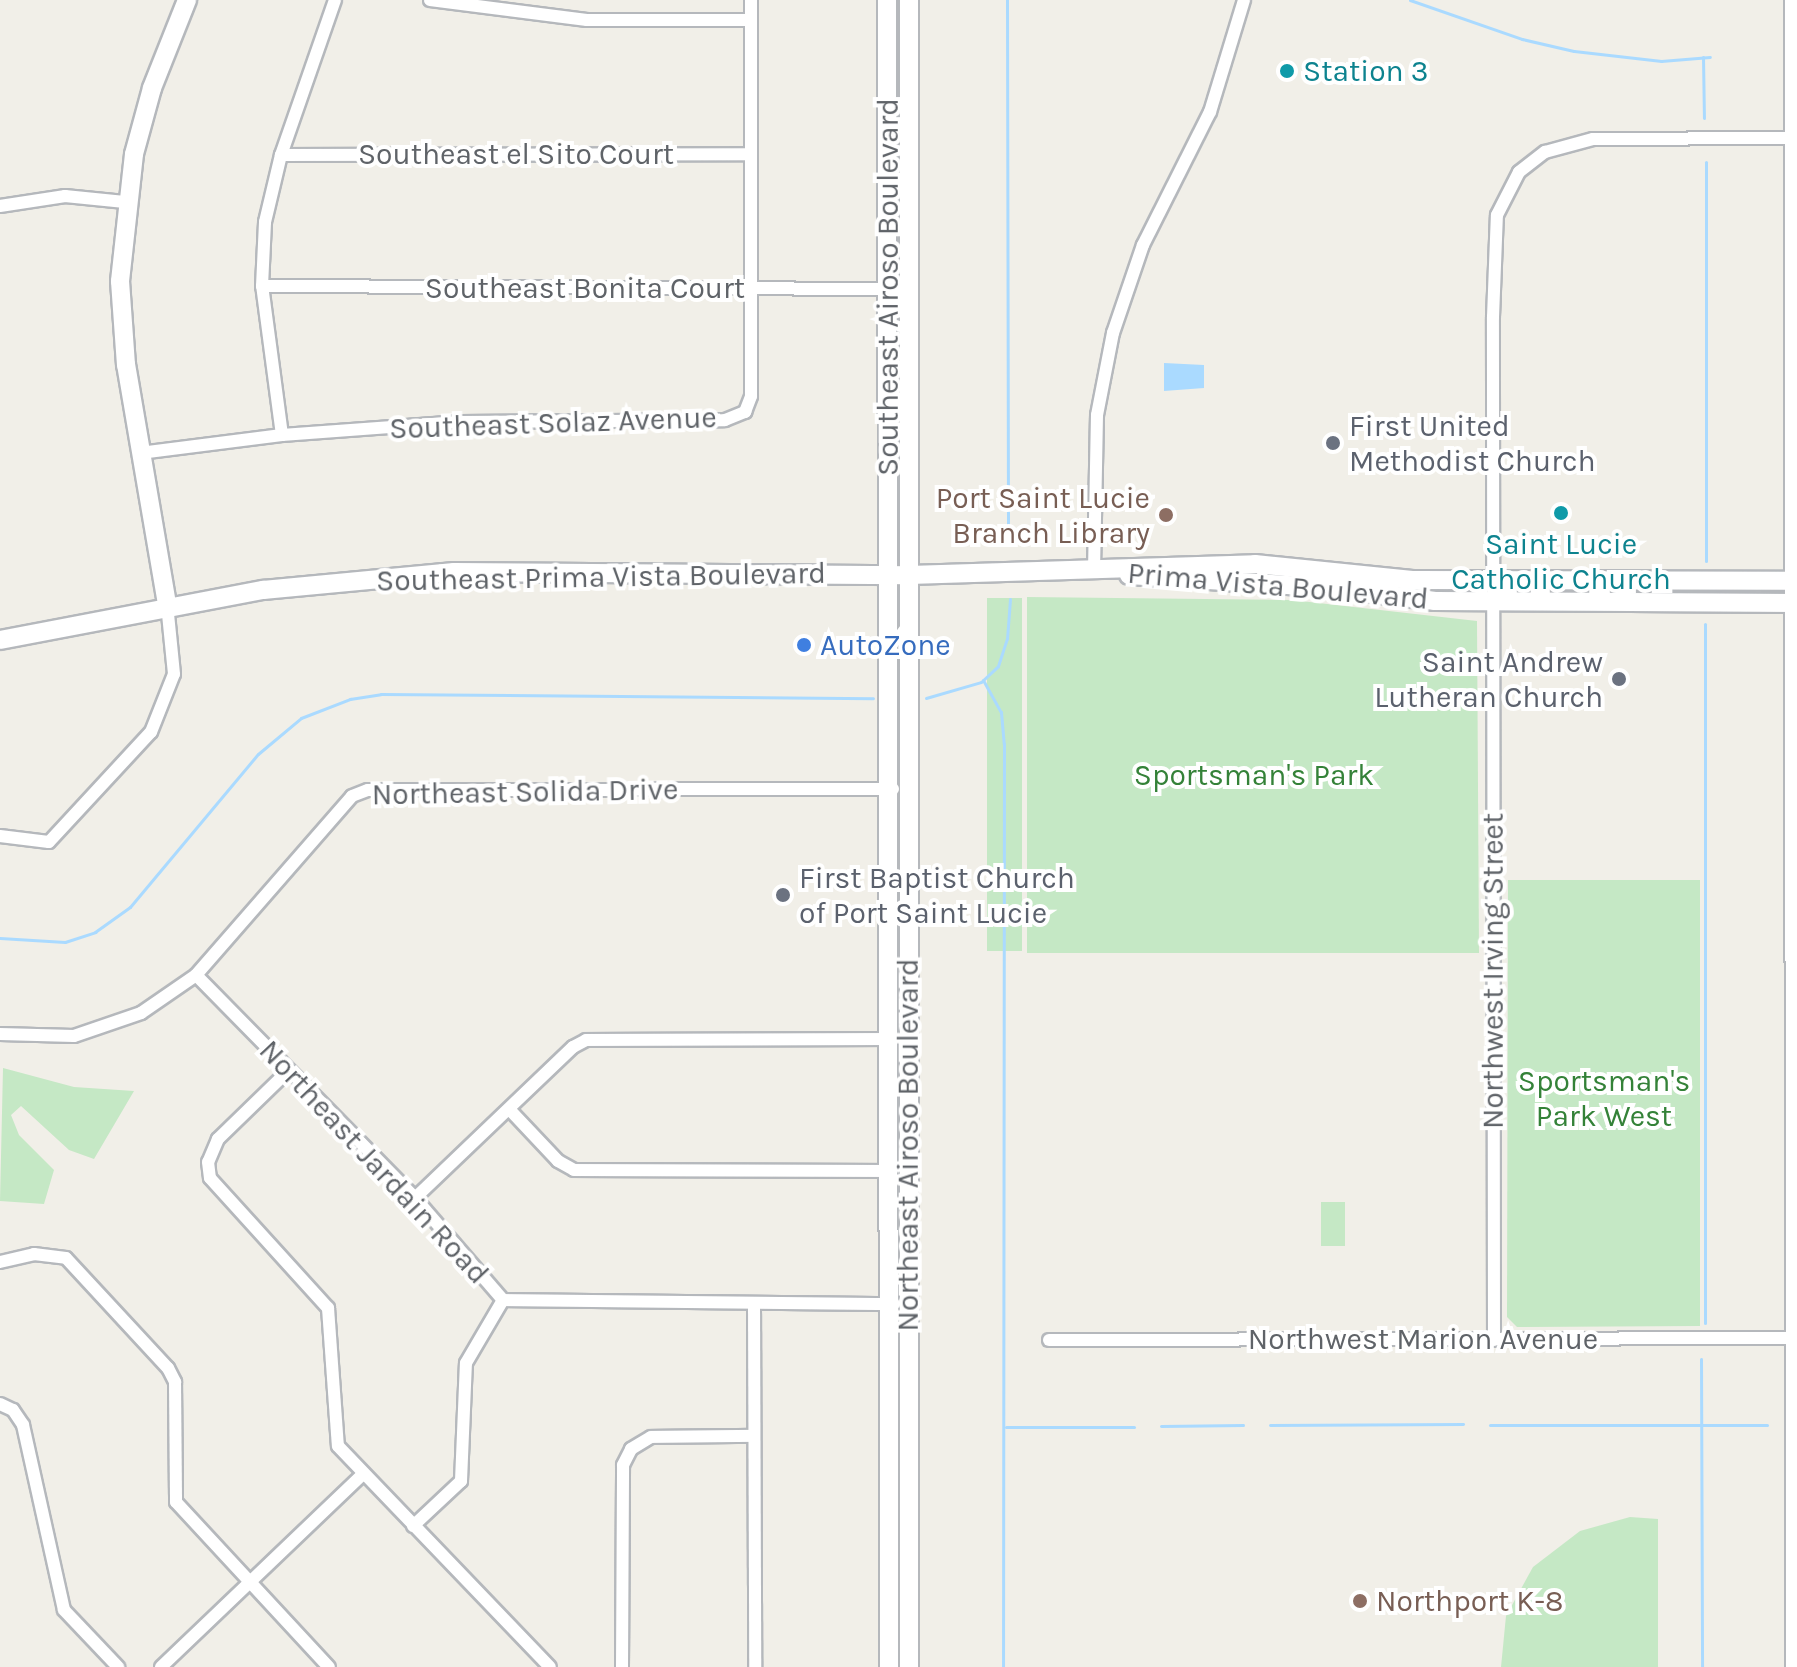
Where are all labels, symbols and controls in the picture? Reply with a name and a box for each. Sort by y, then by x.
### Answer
place label: Station 3 [1303,53,1428,89]
marker: Station 3 [1278,62,1296,80]
street label: Southeast Airoso Boulevard [870,98,906,476]
street label: Southeast el Sito Court [358,136,674,172]
street label: Southeast Bonita Court [425,270,745,306]
street label: Southeast Solaz Avenue [389,399,717,447]
place label: First United Methodist Church [1349,408,1596,478]
marker: First United Methodist Church [1324,434,1342,452]
place label: Port Saint Lucie Branch Library [936,480,1150,550]
marker: Saint Lucie Catholic Church [1552,504,1570,522]
marker: Port Saint Lucie Branch Library [1157,506,1175,524]
place label: Saint Lucie Catholic Church [1451,526,1671,596]
street label: Southeast Prima Vista Boulevard [376,555,826,599]
street label: Prima Vista Boulevard [1126,555,1430,617]
place label: AutoZone [820,627,951,663]
marker: AutoZone [795,636,813,654]
place label: Saint Andrew Lutheran Church [1374,644,1603,714]
marker: Saint Andrew Lutheran Church [1610,670,1628,688]
park label: Sportsman's Park [1134,757,1374,793]
street label: Northeast Solida Drive [371,771,679,813]
street label: Northwest Irving Street [1475,813,1511,1129]
place label: First Baptist Church of Port Saint Lucie [799,860,1075,930]
marker: First Baptist Church of Port Saint Lucie [774,886,792,904]
street label: Northeast Airoso Boulevard [890,958,926,1332]
street label: Northeast Jardain Road [252,1033,496,1291]
park label: Sportsman's Park West [1518,1063,1690,1134]
street label: Northwest Marion Avenue [1248,1321,1598,1357]
place label: Northport K-8 [1376,1583,1563,1619]
marker: Northport K-8 [1351,1592,1369,1610]

